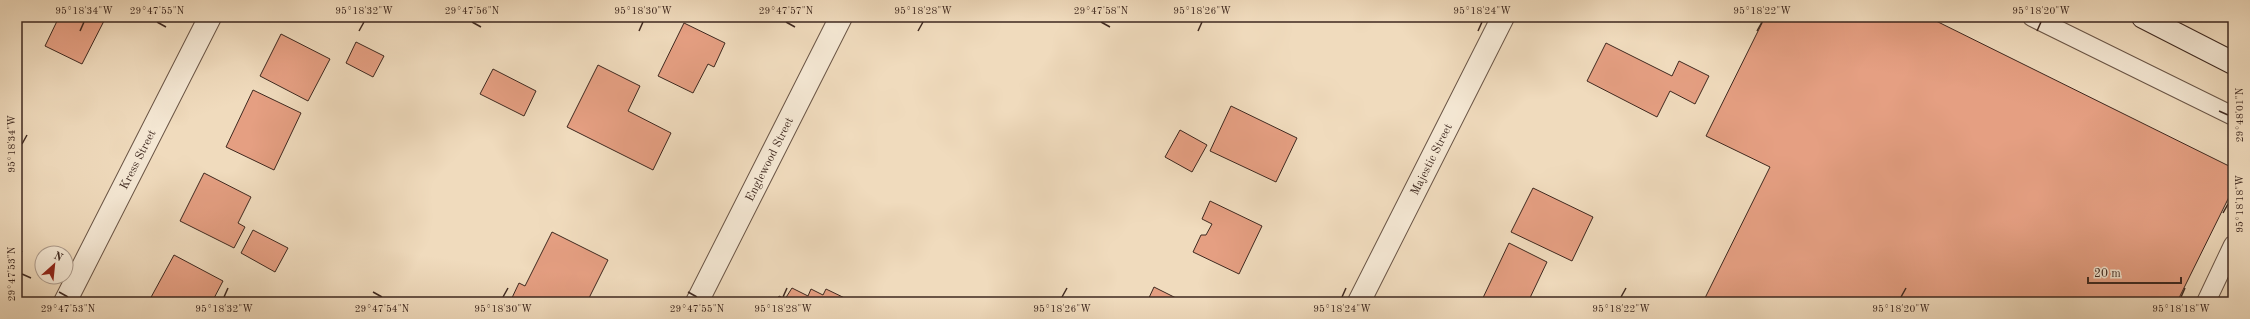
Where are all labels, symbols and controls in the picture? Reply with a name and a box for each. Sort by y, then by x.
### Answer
text: 95°18'34"W [55,6,113,16]
text: 29°47'55"N [130,6,185,16]
text: 95°18'32"W [335,6,393,16]
text: 29°47'56"N [445,6,500,16]
text: 95°18'30"W [614,6,672,16]
text: 29°47'57"N [759,6,814,16]
text: 95°18'28"W [894,6,952,16]
text: 29°47'58"N [1074,6,1129,16]
text: 95°18'26"W [1173,6,1231,16]
text: 95°18'24"W [1453,6,1511,16]
text: 95°18'22"W [1733,6,1791,16]
text: 95°18'20"W [2012,6,2070,16]
text: 29°48'01"N [2235,87,2245,142]
text: 95°18'34"W [7,115,17,173]
street label: Englewood Street [744,116,796,203]
street label: Majestic Street [1409,122,1455,197]
street label: Kress Street [118,128,159,192]
text: 95°18'18"W [2235,175,2245,233]
north arrow [34,245,74,285]
text: 29°47'53"N [7,246,17,301]
text: N [52,251,65,265]
scale bar [2088,259,2181,285]
text: 20 m [2094,268,2121,280]
text: 29°47'53"N [41,304,96,314]
text: 95°18'32"W [195,304,253,314]
text: 29°47'54"N [355,304,410,314]
text: 95°18'30"W [474,304,532,314]
text: 29°47'55"N [670,304,725,314]
text: 95°18'28"W [754,304,812,314]
text: 95°18'26"W [1033,304,1091,314]
text: 95°18'24"W [1313,304,1371,314]
text: 95°18'22"W [1592,304,1650,314]
text: 95°18'20"W [1872,304,1930,314]
text: 95°18'18"W [2152,304,2210,314]

